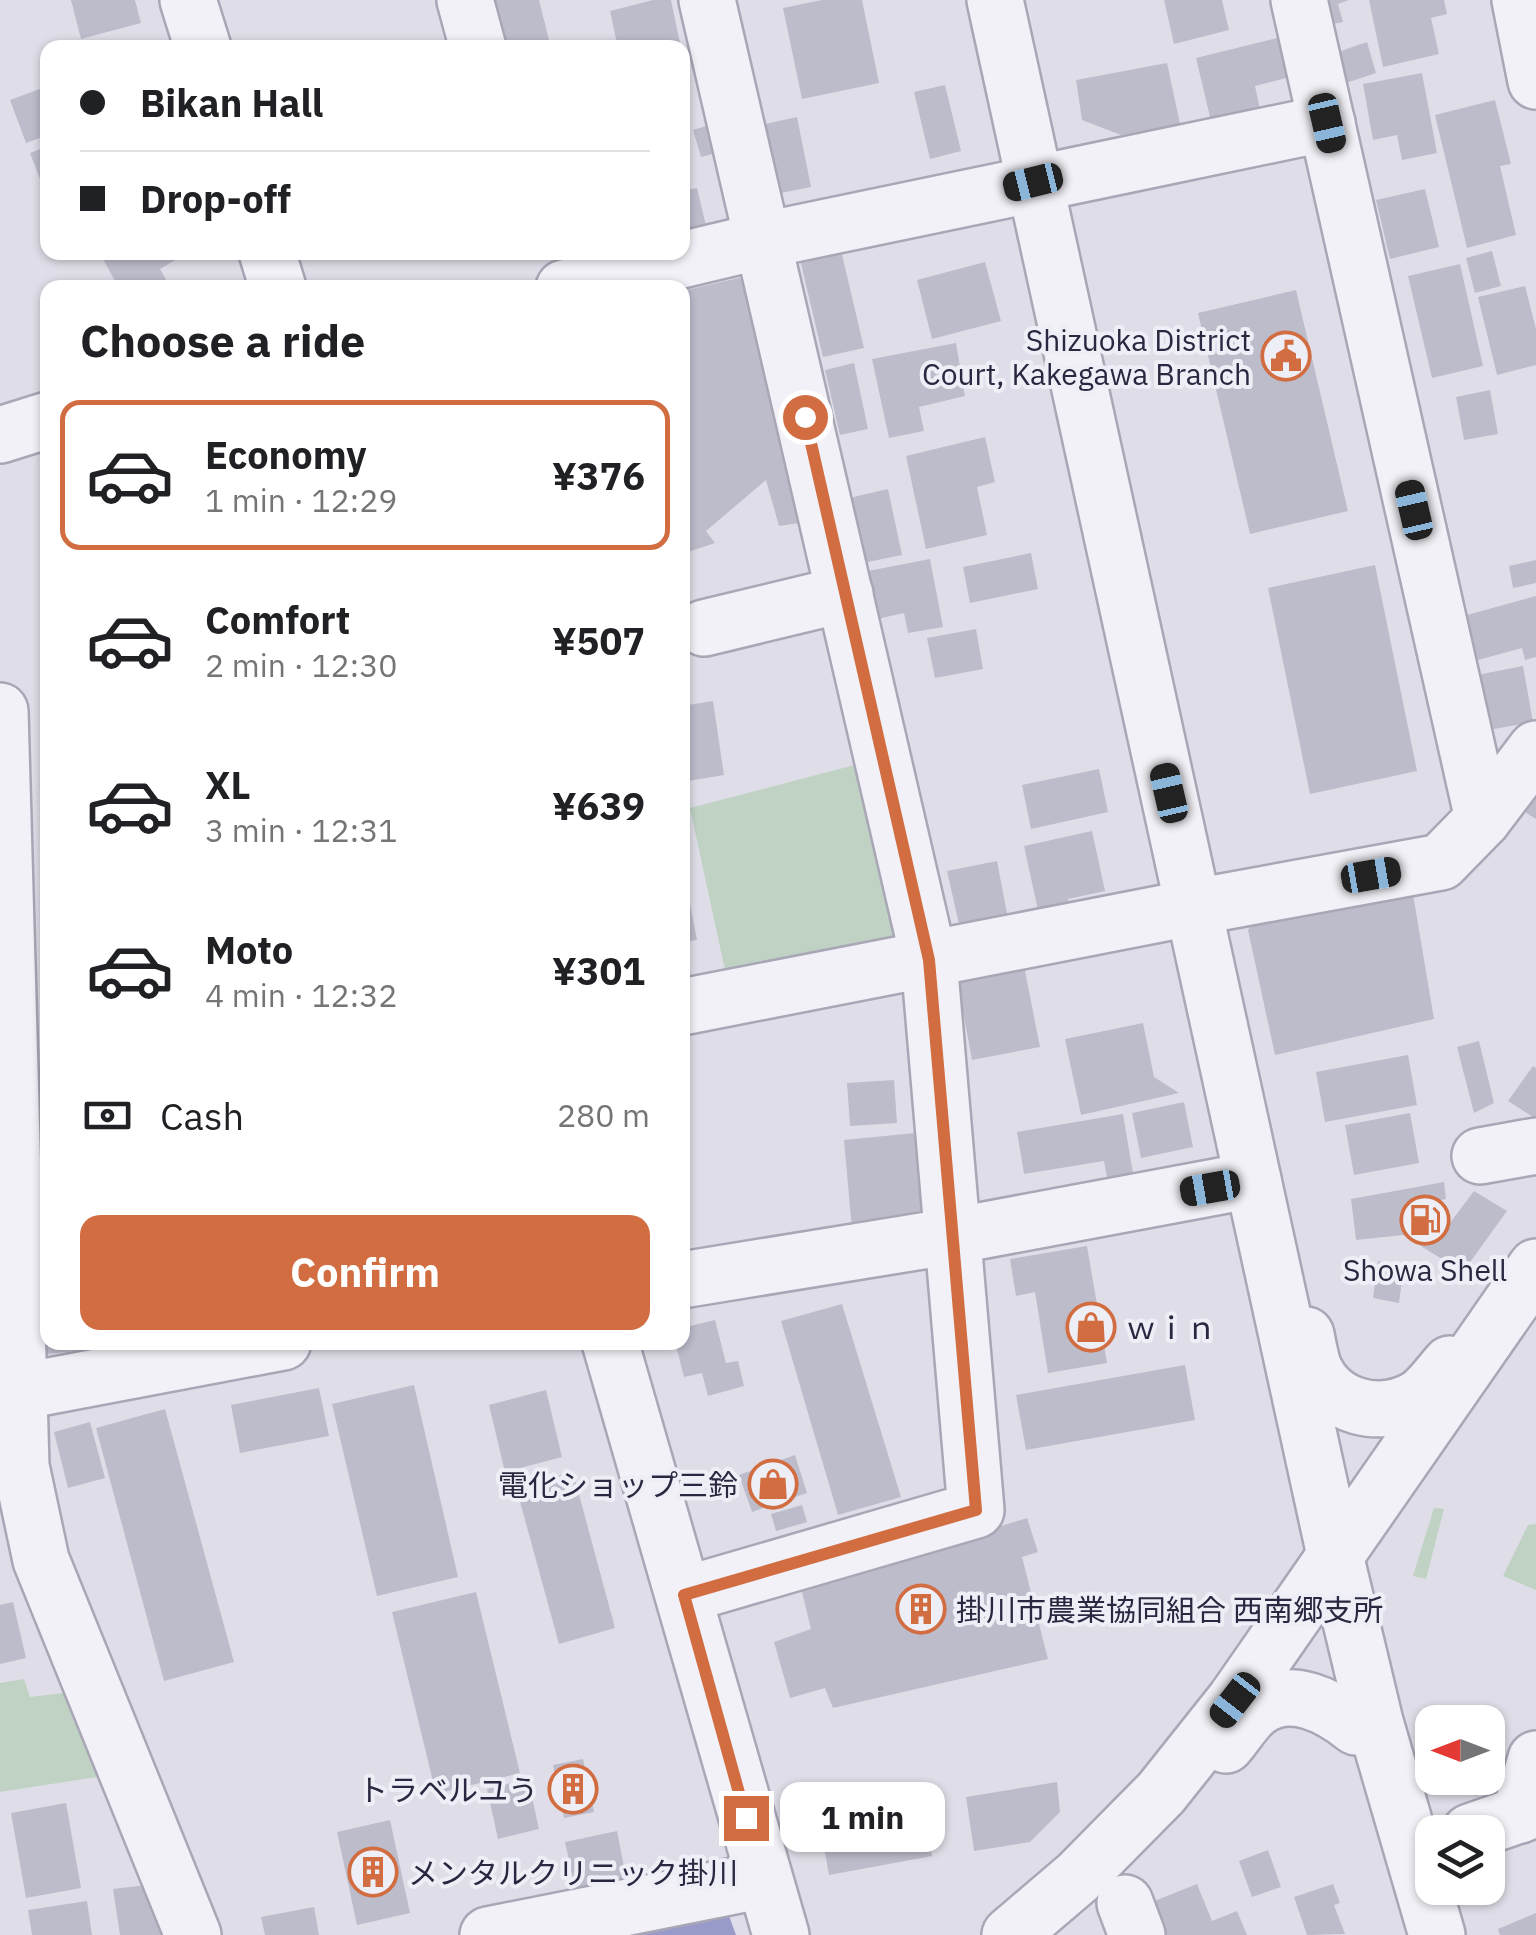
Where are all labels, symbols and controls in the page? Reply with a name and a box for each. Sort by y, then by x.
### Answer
text: Bikan Hall [140,78,323,127]
car [1306,90,1348,156]
car [1000,160,1066,204]
text: Drop-off [140,174,291,223]
text: Choose a ride [80,311,365,369]
place label: Shizuoka District Court, Kakegawa Branch [922,320,1251,393]
public building icon: Shizuoka District Court, Kakegawa Branch [1260,330,1312,382]
route start [783,395,828,440]
icon: car [85,430,175,520]
text: Economy [205,430,367,479]
text: ¥376 [552,451,645,500]
car [1393,477,1435,543]
text: 1 min · 12:29 [205,479,398,521]
icon: car [85,595,175,685]
text: Comfort [205,595,350,644]
text: ¥507 [552,616,645,665]
text: 2 min · 12:30 [205,644,398,686]
icon: car [85,760,175,850]
text: XL [205,760,251,809]
car [1148,760,1190,826]
text: ¥639 [552,781,645,830]
text: 3 min · 12:31 [205,809,398,851]
car [1339,855,1403,895]
icon: car [85,925,175,1015]
text: Moto [205,925,293,974]
text: ¥301 [552,946,645,995]
text: 4 min · 12:32 [205,974,398,1016]
icon: cash [80,1088,135,1143]
text: Cash [160,1091,244,1140]
text: 280 m [557,1094,650,1136]
car [1178,1168,1242,1208]
fuel station icon: Showa Shell [1399,1194,1451,1246]
button: Confirm [80,1215,650,1330]
place label: Showa Shell [1343,1250,1507,1289]
shop icon: ｗｉｎ [1065,1301,1117,1353]
place label: ｗｉｎ [1126,1308,1216,1347]
shop icon: 電化ショップ三鈴 [747,1458,799,1510]
place label: 電化ショップ三鈴 [498,1465,738,1504]
building icon: 掛川市農業協同組合 西南郷支所 [895,1583,947,1635]
place label: 掛川市農業協同組合 西南郷支所 [956,1590,1383,1629]
car [1205,1667,1265,1733]
north arrow [1415,1705,1505,1795]
map controls [1415,1705,1505,1905]
building icon: トラベルユう [547,1763,599,1815]
place label: トラベルユう [358,1770,538,1809]
callout: 1 min [781,1783,946,1853]
route end [724,1796,769,1841]
text: 1 min [821,1796,904,1838]
button: layers [1415,1815,1505,1905]
building icon: メンタルクリニック掛川 [347,1846,399,1898]
place label: メンタルクリニック掛川 [408,1853,738,1892]

